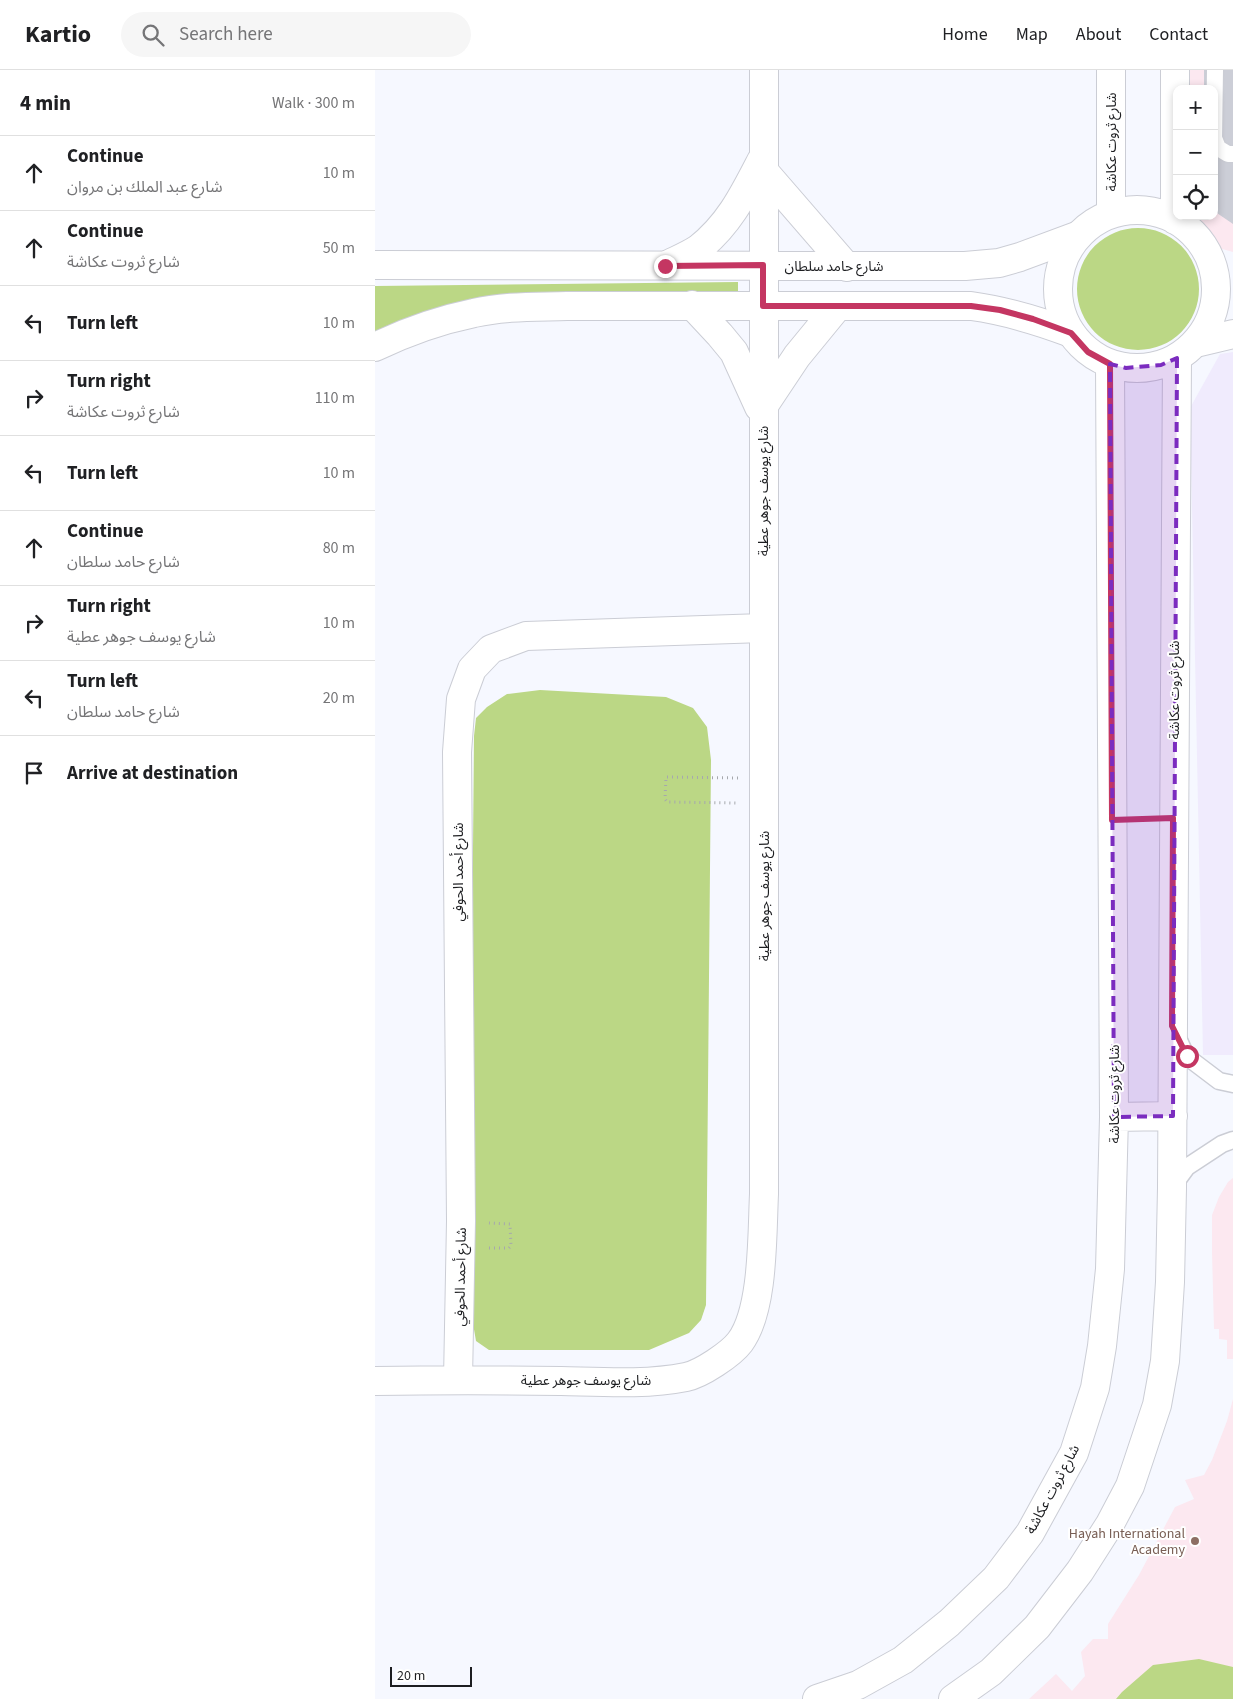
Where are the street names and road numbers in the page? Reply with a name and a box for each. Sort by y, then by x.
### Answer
street label: شارع ثروت عكاشة [1102,93,1122,191]
street label: شارع حامد سلطان [785,257,883,277]
street label: شارع يوسف جوهر عطية [754,426,774,556]
street label: شارع ثروت عكاشة [1165,641,1185,739]
street label: شارع أحمد الحوفي [449,822,469,922]
street label: شارع يوسف جوهر عطية [755,831,775,961]
street label: شارع ثروت عكاشة [1105,1045,1125,1143]
street label: شارع أحمد الحوفي [450,1227,472,1327]
street label: شارع يوسف جوهر عطية [521,1371,651,1391]
street label: شارع ثروت عكاشة [1021,1441,1085,1538]

